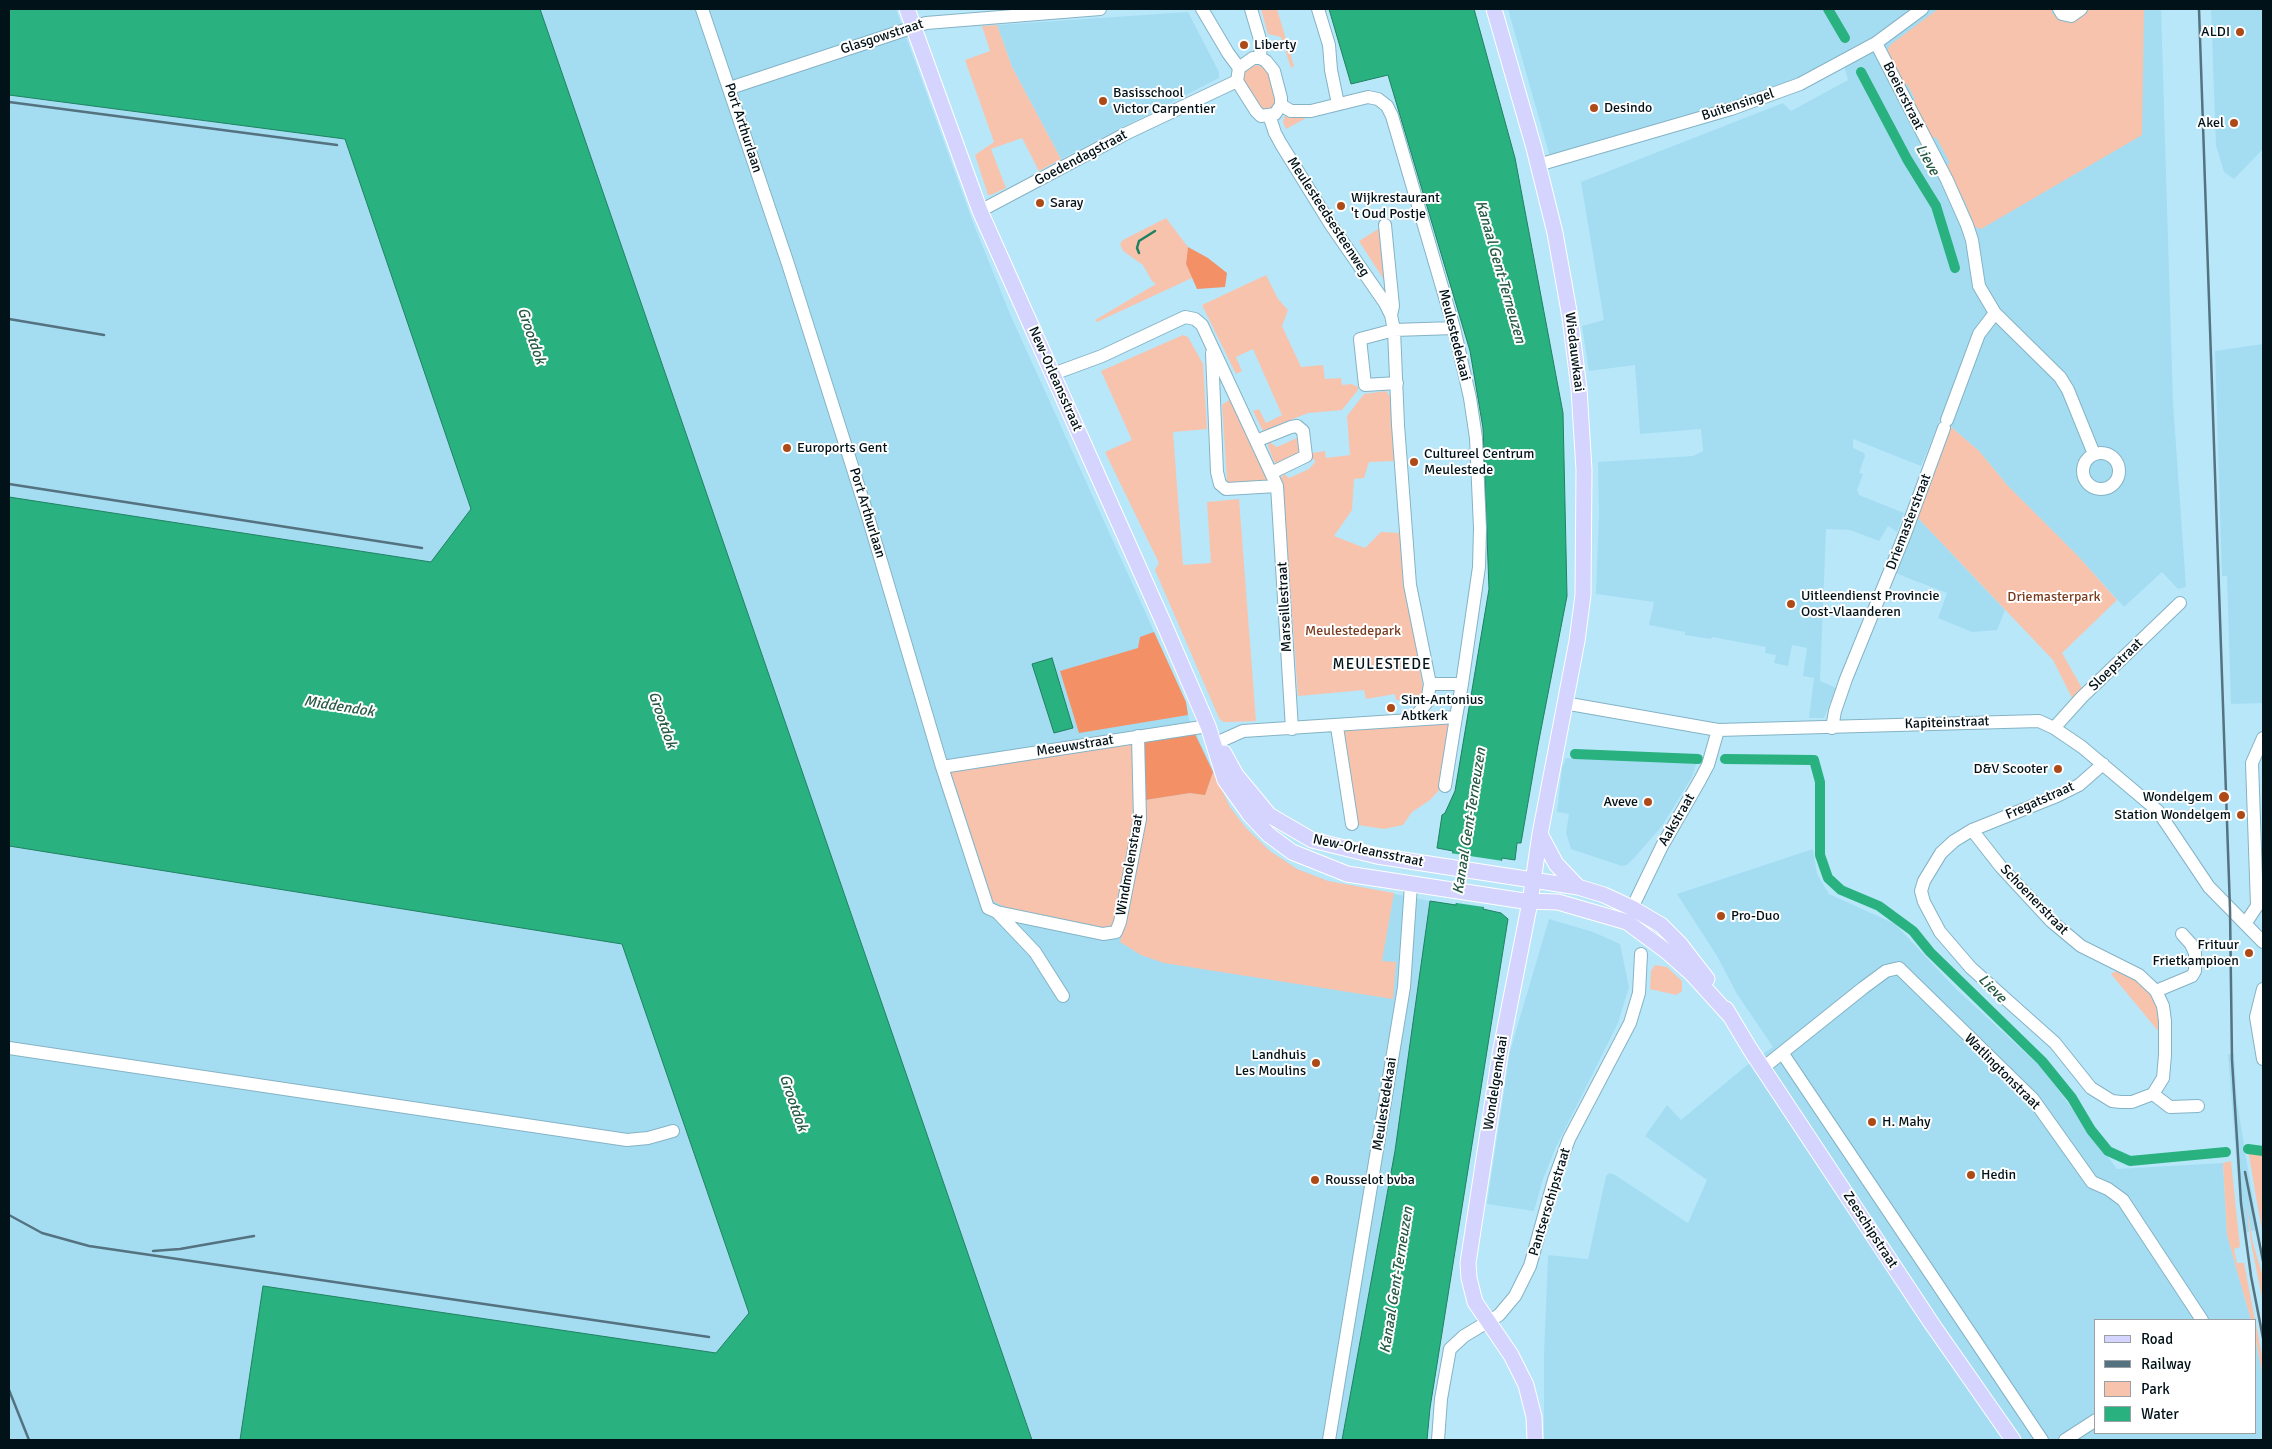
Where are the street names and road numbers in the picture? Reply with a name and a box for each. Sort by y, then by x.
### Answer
street label: Glasgowstraat [838,16,926,58]
street label: Boeierstraat [1879,59,1927,133]
street label: Port Arthurlaan [721,81,765,175]
street label: Buitensingel [1700,85,1776,125]
street label: Goedendagstraat [1032,127,1130,189]
street label: Meulesteedsesteenweg [1283,154,1373,280]
street label: Meulestedekaai [1434,287,1474,383]
street label: Wiedauwkaai [1561,311,1587,393]
street label: New-Orleansstraat [1024,324,1086,434]
street label: Port Arthurlaan [845,466,889,560]
street label: Driemasterstraat [1883,472,1935,572]
street label: Marseillestraat [1274,561,1296,653]
street label: Sloepstraat [2086,635,2146,695]
street label: Kapiteinstraat [1904,713,1990,733]
street label: Meeuwstraat [1035,732,1115,760]
street label: Fregatstraat [2003,778,2077,824]
street label: Aakstraat [1655,791,1699,849]
street label: Windmolenstraat [1113,813,1147,917]
street label: New-Orleansstraat [1311,831,1425,871]
street label: Schoenerstraat [1996,861,2072,939]
street label: Watlingtonstraat [1960,1030,2044,1114]
street label: Wondelgemkaai [1480,1035,1512,1131]
street label: Meulestedekaai [1369,1056,1401,1152]
street label: Pantserschipstraat [1526,1146,1574,1258]
street label: Zeeschipstraat [1839,1188,1901,1272]

